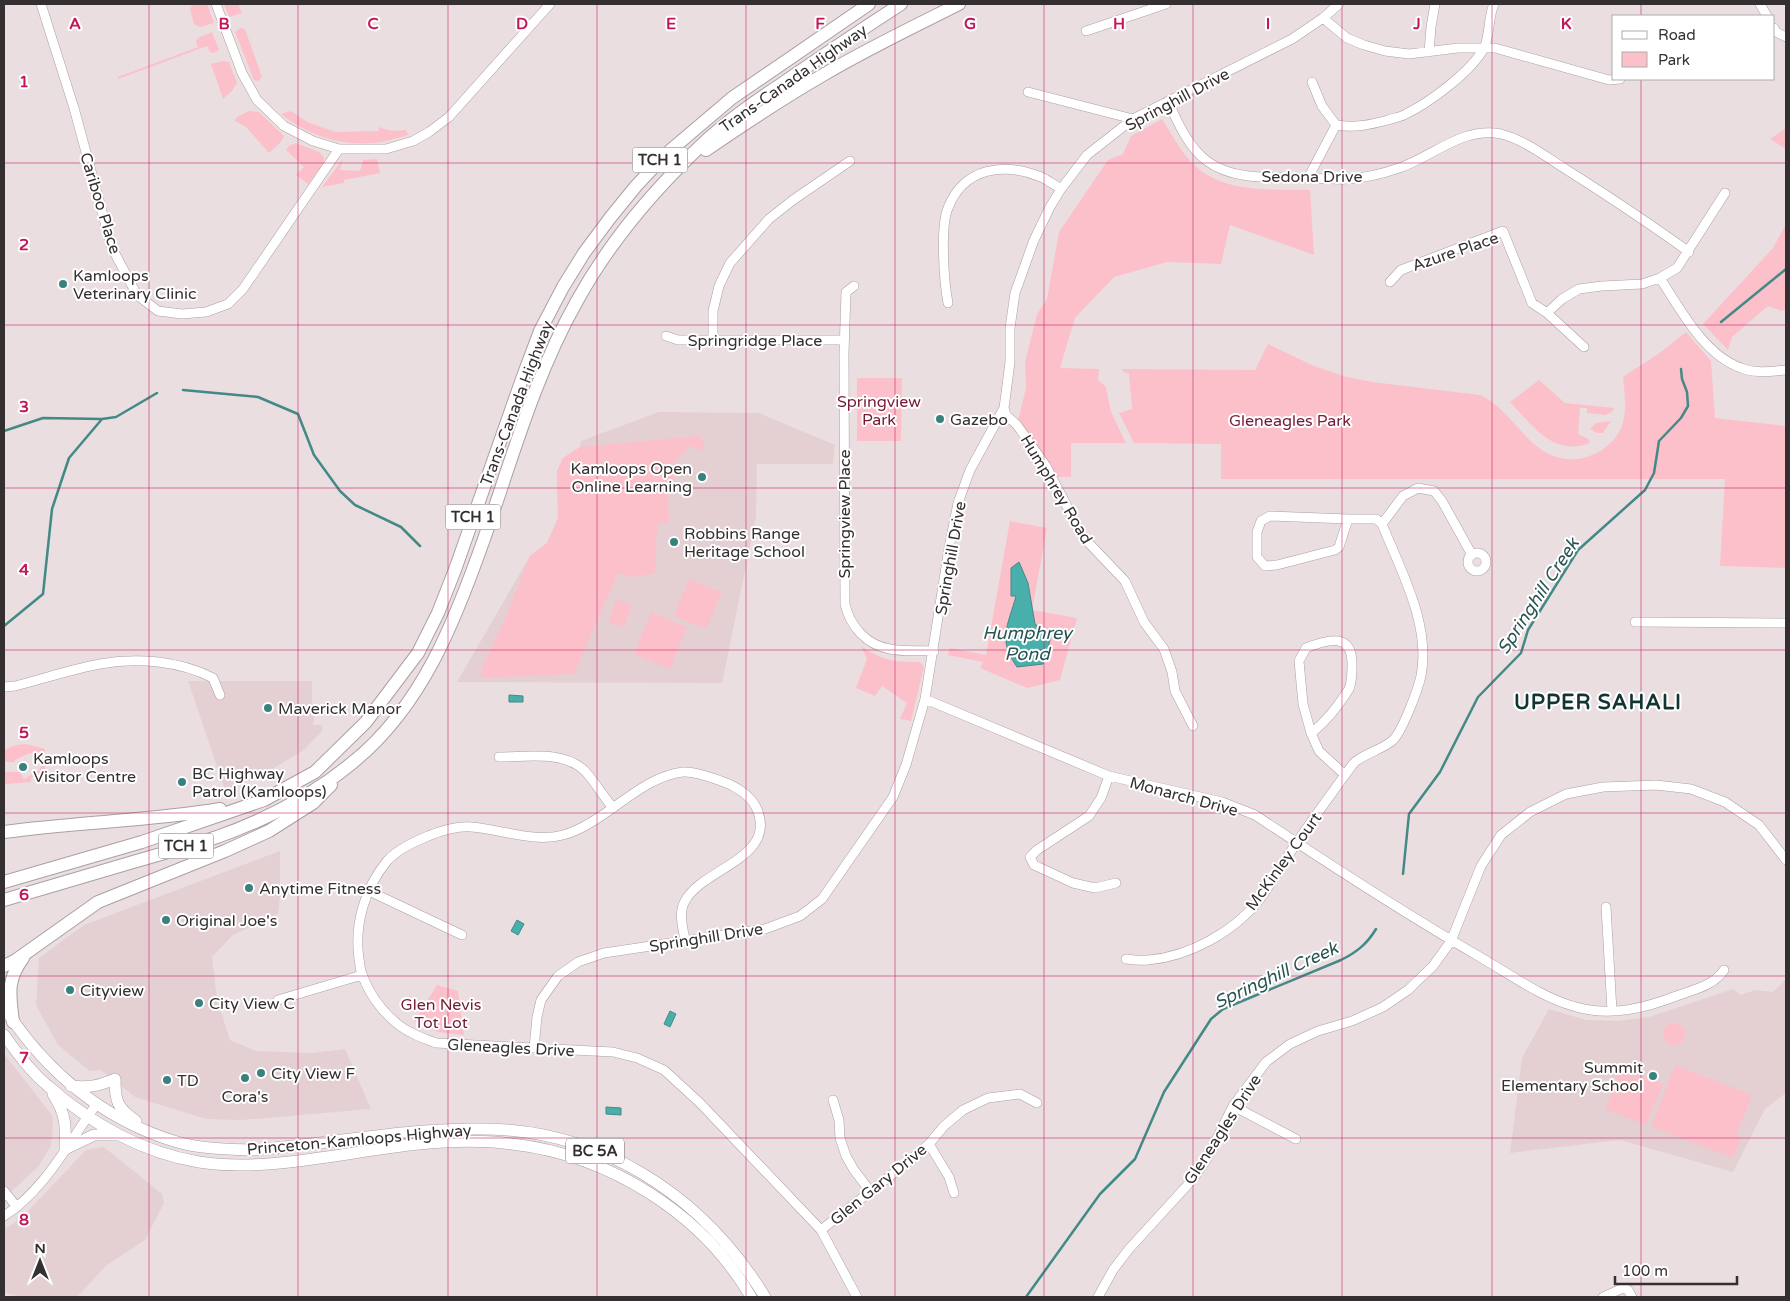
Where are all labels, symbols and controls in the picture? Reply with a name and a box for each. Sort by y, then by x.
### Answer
text: A [69,14,81,34]
text: B [218,14,230,34]
text: C [367,14,379,34]
text: D [516,14,528,34]
text: E [666,14,676,34]
text: F [815,14,825,34]
text: G [964,14,976,34]
text: H [1113,14,1125,34]
text: I [1266,14,1270,34]
text: J [1412,14,1421,34]
text: K [1561,14,1572,34]
legend [1612,15,1775,80]
street label: Trans-Canada Highway [716,20,872,137]
text: Road [1658,26,1696,44]
text: Park [1658,51,1690,69]
street label: Springhill Drive [1122,64,1233,136]
text: 1 [19,72,29,92]
road number: TCH 1 [632,148,688,172]
street label: Cariboo Place [75,150,125,256]
street label: Sedona Drive [1261,167,1363,187]
street label: Azure Place [1410,228,1501,276]
text: 2 [19,235,29,255]
place label: Kamloops Veterinary Clinic [73,266,196,304]
marker: Kamloops Veterinary Clinic [57,278,69,290]
street label: Trans-Canada Highway [476,317,558,489]
street label: Springridge Place [688,331,822,351]
park label: Springview Park [837,392,921,430]
text: 3 [19,397,29,417]
place label: Gazebo [950,410,1008,430]
park label: Gleneagles Park [1229,411,1351,431]
marker: Gazebo [934,413,946,425]
street label: Humphrey Road [1016,431,1097,548]
street label: Springview Place [835,449,855,579]
place label: Kamloops Open Online Learning [570,459,692,497]
marker: Kamloops Open Online Learning [696,471,708,483]
street label: Springhill Drive [931,500,971,617]
road number: TCH 1 [446,504,500,530]
place label: Robbins Range Heritage School [684,524,805,562]
water label: Springhill Creek [1492,533,1584,658]
marker: Robbins Range Heritage School [668,536,680,548]
text: 4 [19,560,29,580]
water label: Humphrey Pond [982,622,1074,665]
district label: UPPER SAHALI [1514,690,1682,715]
place label: Maverick Manor [278,699,402,719]
marker: Maverick Manor [262,702,274,714]
text: 5 [19,723,29,743]
place label: Kamloops Visitor Centre [33,749,136,787]
marker: Kamloops Visitor Centre [17,761,29,773]
place label: BC Highway Patrol (Kamloops) [192,764,327,802]
street label: Monarch Drive [1127,773,1240,821]
marker: BC Highway Patrol (Kamloops) [176,776,188,788]
street label: McKinley Court [1241,809,1326,915]
road number: TCH 1 [158,834,214,858]
place label: Anytime Fitness [259,879,381,899]
marker: Anytime Fitness [243,882,255,894]
text: 6 [19,885,29,905]
place label: Original Joe's [176,911,277,931]
marker: Original Joe's [160,914,172,926]
street label: Springhill Drive [648,919,765,957]
water label: Springhill Creek [1211,936,1343,1013]
place label: Cityview [80,981,144,1001]
marker: Cityview [64,984,76,996]
place label: City View C [209,994,295,1014]
park label: Glen Nevis Tot Lot [401,995,481,1033]
marker: City View C [193,997,205,1009]
street label: Gleneagles Drive [447,1035,575,1061]
text: 7 [19,1048,29,1068]
place label: Summit Elementary School [1501,1058,1643,1096]
place label: City View F [271,1064,356,1084]
marker: City View F [255,1067,267,1079]
marker: Summit Elementary School [1647,1070,1659,1082]
place label: TD [177,1071,199,1091]
street label: Gleneagles Drive [1180,1071,1266,1188]
marker: Cora's [239,1072,251,1084]
marker: TD [161,1074,173,1086]
place label: Cora's [222,1087,268,1107]
street label: Princeton-Kamloops Highway [246,1120,473,1160]
road number: BC 5A [566,1138,624,1164]
street label: Glen Gary Drive [826,1140,931,1230]
text: 8 [19,1210,29,1230]
north arrow [15,1236,65,1286]
text: N [34,1240,46,1257]
scale bar [1615,1254,1738,1286]
text: 100 m [1622,1262,1668,1280]

